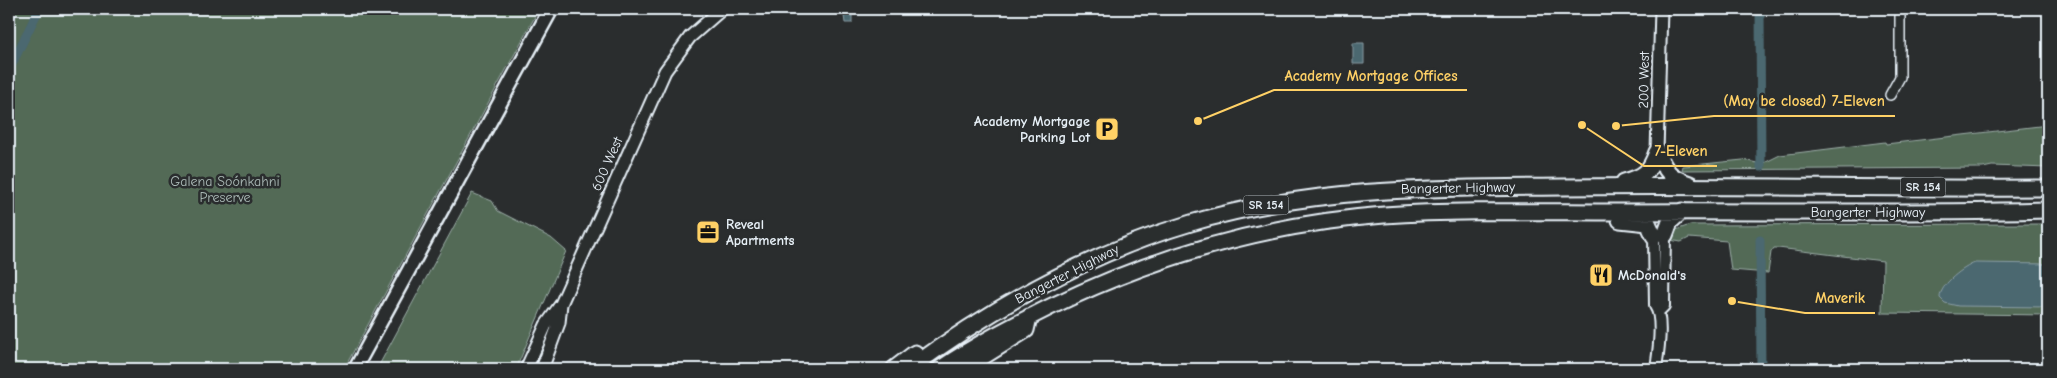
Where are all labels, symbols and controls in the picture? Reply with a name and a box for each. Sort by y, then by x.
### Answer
street label: 200 West [1635,50,1653,109]
callout: Academy Mortgage Offices [1274,60,1467,90]
text: Academy Mortgage Offices [1284,67,1458,85]
callout: (May be closed) 7-Eleven [1714,86,1895,116]
text: (May be closed) 7-Eleven [1723,92,1885,110]
place label: Academy Mortgage Parking Lot [974,113,1090,146]
parking icon: Academy Mortgage Parking Lot [1094,116,1120,142]
street label: 600 West [588,133,627,194]
callout: 7-Eleven [1644,136,1717,166]
text: 7-Eleven [1654,142,1708,160]
park label: Galena Soónkahni Preserve [170,173,280,206]
street label: Bangerter Highway [1401,178,1516,197]
road number: SR 154 [1900,178,1946,196]
road number: SR 154 [1244,196,1288,214]
street label: Bangerter Highway [1811,204,1926,221]
place label: Reveal Apartments [726,216,795,249]
office icon: Reveal Apartments [695,219,721,245]
street label: Bangerter Highway [1012,240,1122,308]
restaurant icon: McDonald's [1588,262,1614,288]
place label: McDonald's [1618,267,1686,284]
callout: Maverik [1805,283,1875,313]
text: Maverik [1815,289,1866,307]

